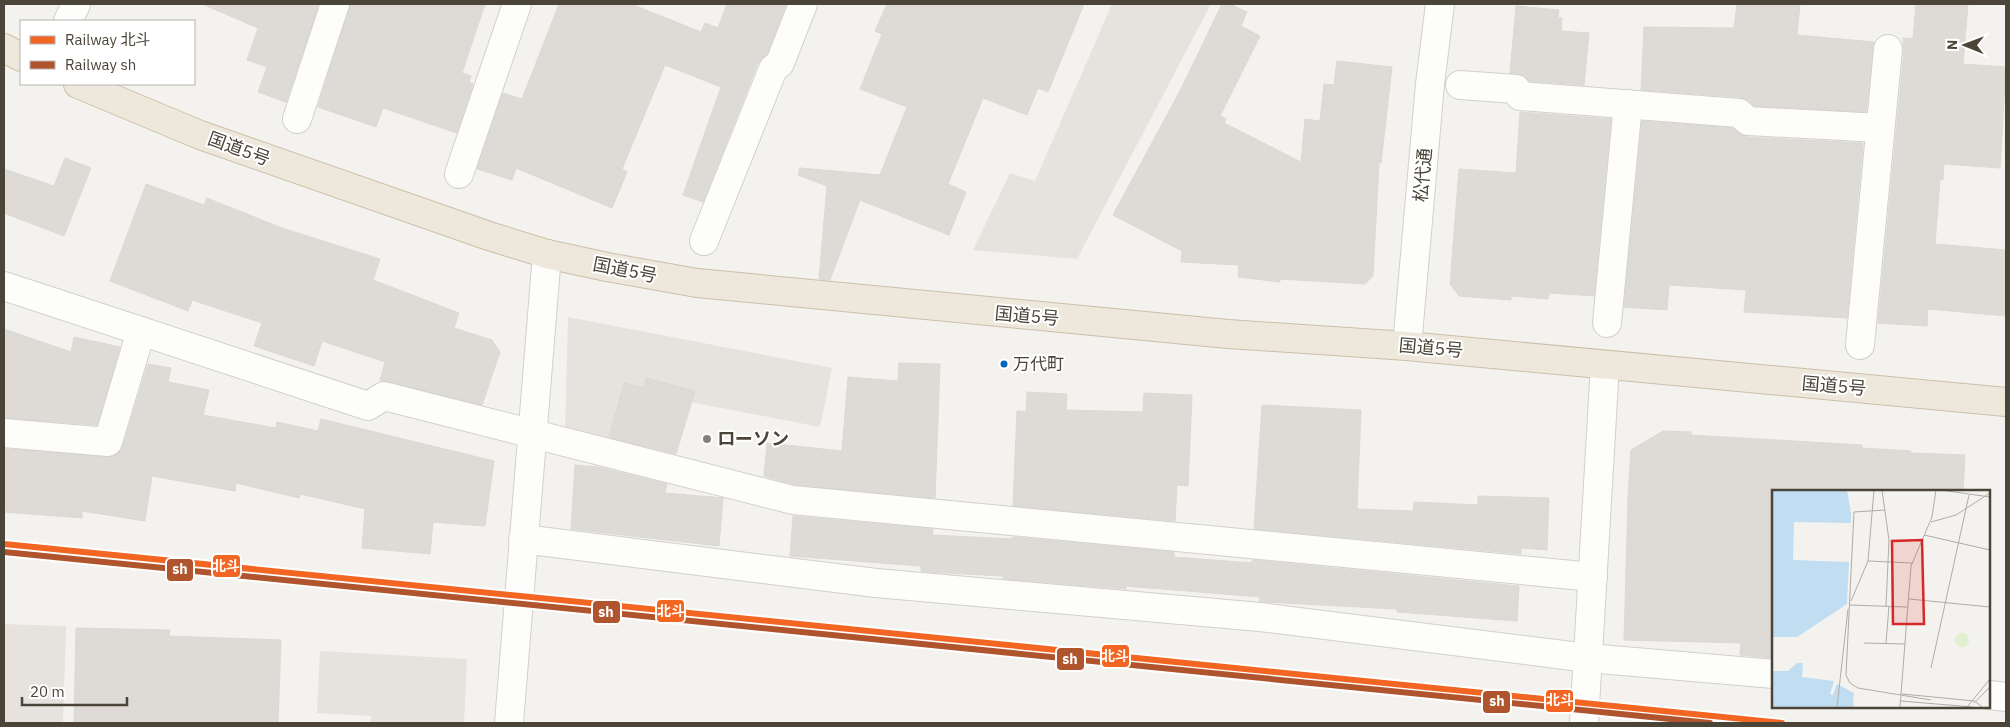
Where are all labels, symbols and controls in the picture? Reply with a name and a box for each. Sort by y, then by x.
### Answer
legend [20,20,195,85]
north arrow [1940,20,1990,70]
text: Railway 北斗 [65,30,151,49]
text: N [1943,40,1961,50]
text: Railway sh [65,55,136,74]
street label: 国道5号 [205,127,274,170]
street label: 松代通 [1409,147,1436,203]
street label: 国道5号 [591,252,659,287]
street label: 国道5号 [994,301,1060,330]
street label: 国道5号 [1398,333,1464,362]
place label: 万代町 [1013,353,1064,375]
marker: 万代町 [999,359,1009,369]
street label: 国道5号 [1801,371,1867,400]
place label: ローソン [717,427,789,450]
marker: ローソン [701,433,713,445]
inset map [1772,490,1990,707]
line badge: 北斗 [212,554,241,578]
text: 北斗 [212,557,240,575]
line badge: sh [166,558,194,582]
text: sh [172,560,188,578]
line badge: 北斗 [656,599,685,623]
line badge: sh [592,600,621,624]
text: 北斗 [657,602,685,620]
text: sh [598,603,614,621]
line badge: 北斗 [1101,644,1130,668]
line badge: sh [1056,647,1085,671]
text: 北斗 [1101,647,1129,665]
text: sh [1062,650,1078,668]
scale bar [22,674,128,706]
text: 20 m [30,682,65,701]
line badge: 北斗 [1545,689,1574,713]
line badge: sh [1482,690,1511,714]
text: 北斗 [1546,691,1574,709]
text: sh [1489,692,1505,710]

